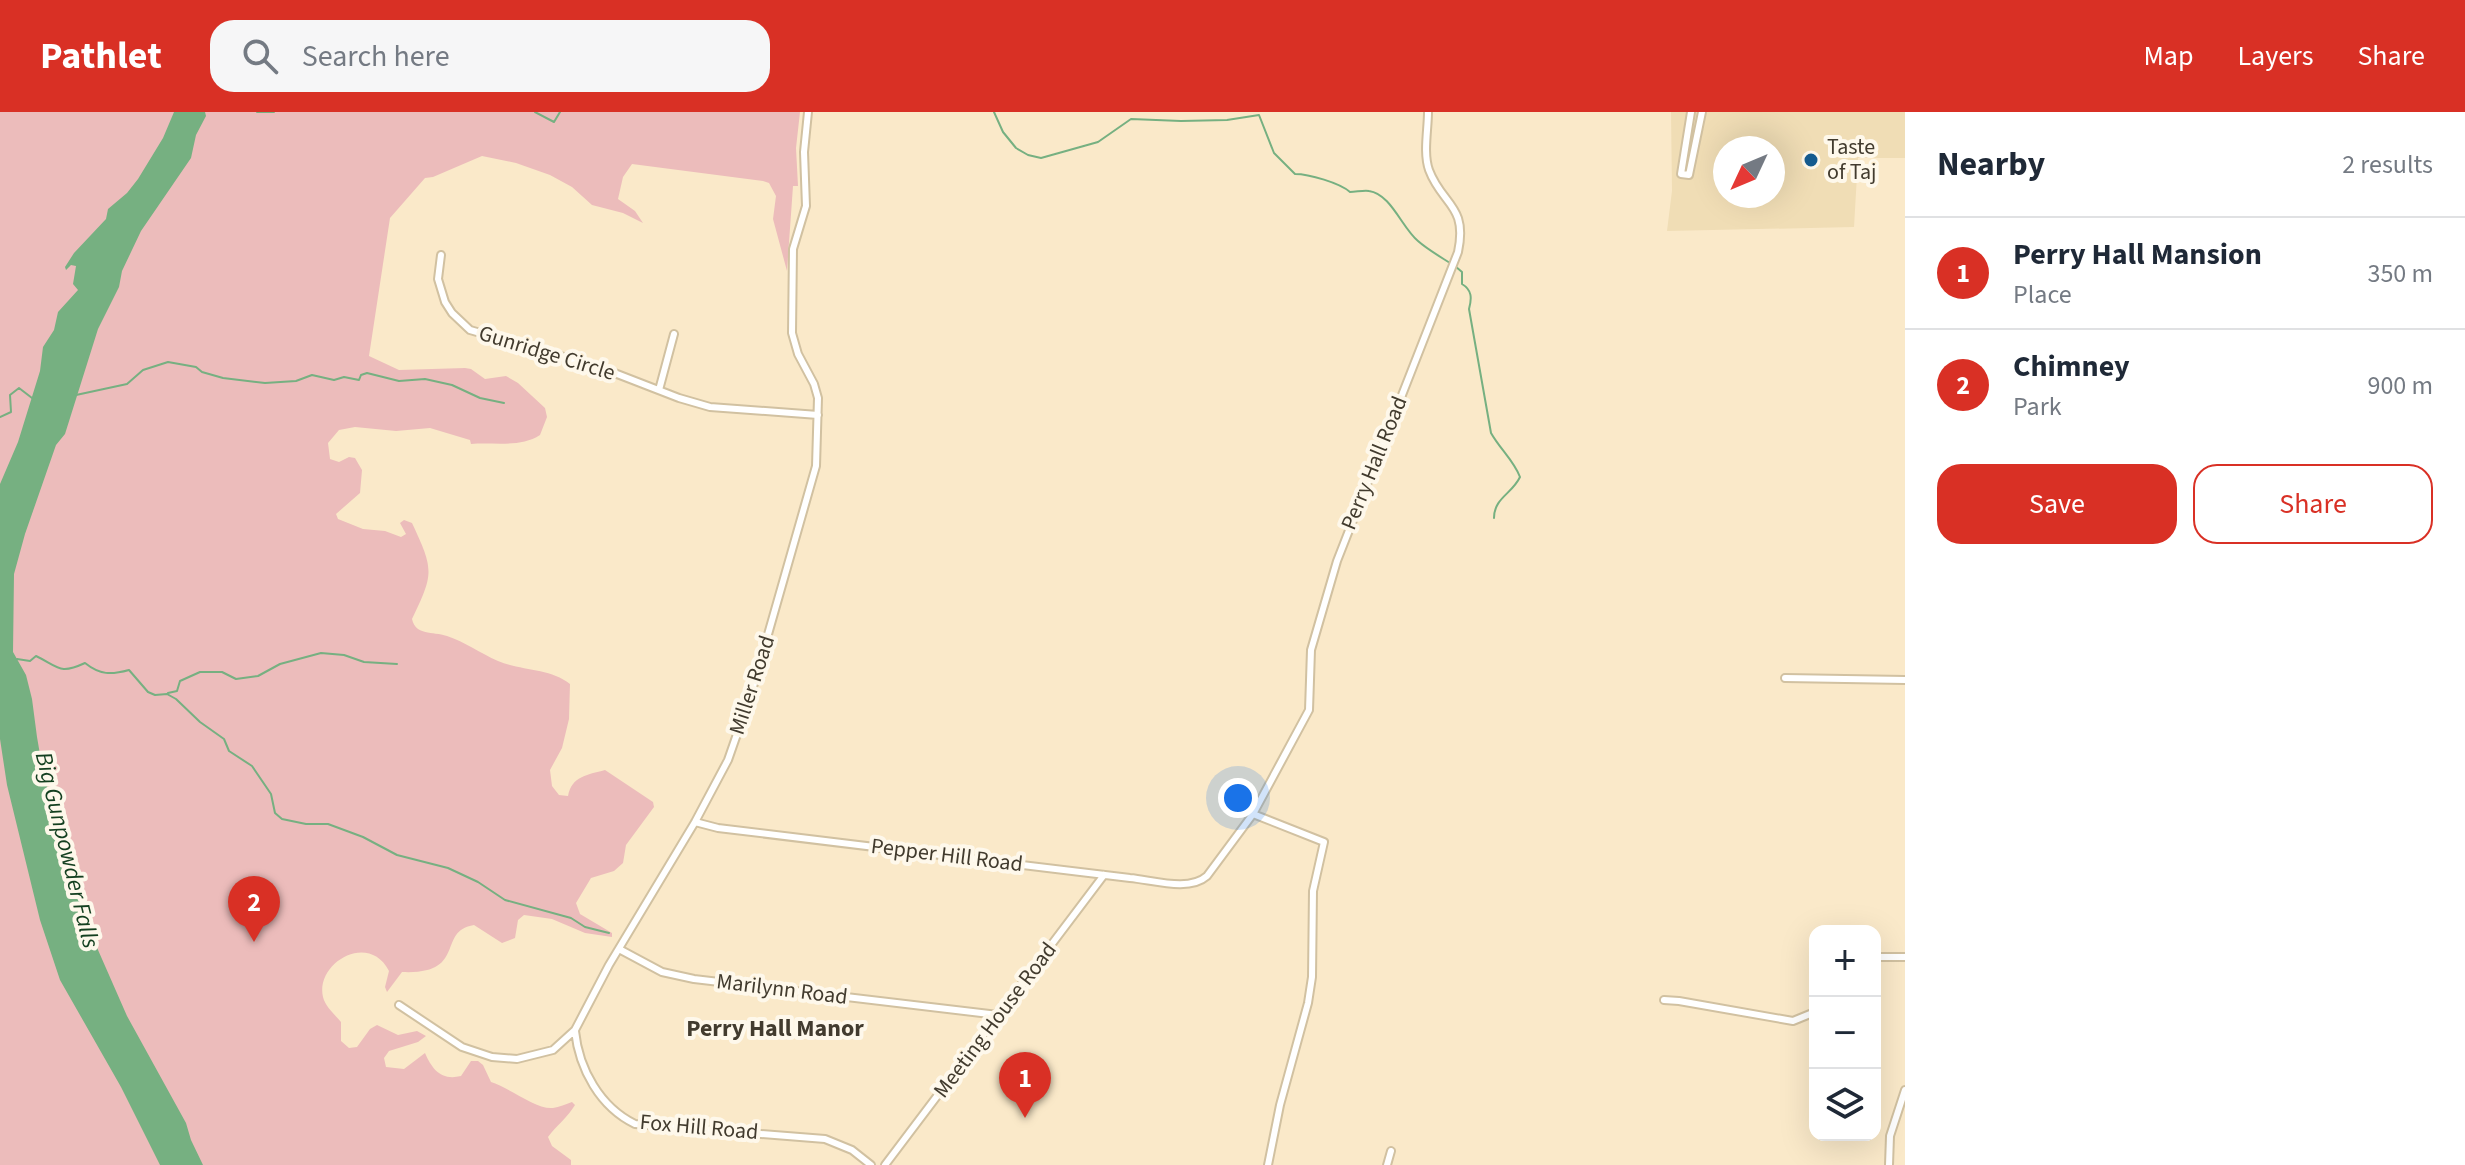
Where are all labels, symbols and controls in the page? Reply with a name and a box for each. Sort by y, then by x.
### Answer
search box [210,20,770,92]
text: Pathlet [40,29,162,83]
icon: search [238,34,282,78]
text: Search here [302,35,450,78]
text: Map [2143,36,2193,76]
text: Layers [2237,36,2313,76]
text: Share [2357,36,2425,76]
place label: Taste of Taj [1827,131,1876,188]
north arrow [1713,136,1785,208]
text: Nearby [1937,140,2045,189]
text: 2 results [2342,146,2433,183]
marker: Taste of Taj [1802,151,1820,169]
text: Perry Hall Mansion [2013,233,2262,276]
text: 1 [1956,255,1970,292]
text: 350 m [2367,255,2433,292]
text: Place [2013,276,2072,313]
street label: Gunridge Circle [475,317,619,389]
text: Chimney [2013,345,2130,388]
text: 2 [1956,367,1970,404]
text: 900 m [2367,367,2433,404]
text: Park [2013,388,2062,425]
street label: Perry Hall Road [1333,391,1415,535]
button: Save [1937,464,2177,544]
button: Share [2193,464,2433,544]
street label: Miller Road [721,631,783,739]
water label: Big Gunpowder Falls [26,748,108,952]
your location [1218,778,1258,818]
street label: Pepper Hill Road [869,830,1025,880]
pin: 2 [228,876,280,942]
map controls [1809,925,1881,1141]
button: + [1809,925,1881,997]
street label: Meeting House Road [926,935,1064,1105]
street label: Marilynn Road [715,965,849,1013]
button: − [1809,997,1881,1069]
district label: Perry Hall Manor [686,1011,864,1046]
pin: 1 [999,1052,1051,1118]
button: layers [1809,1069,1881,1141]
street label: Fox Hill Road [638,1106,760,1148]

